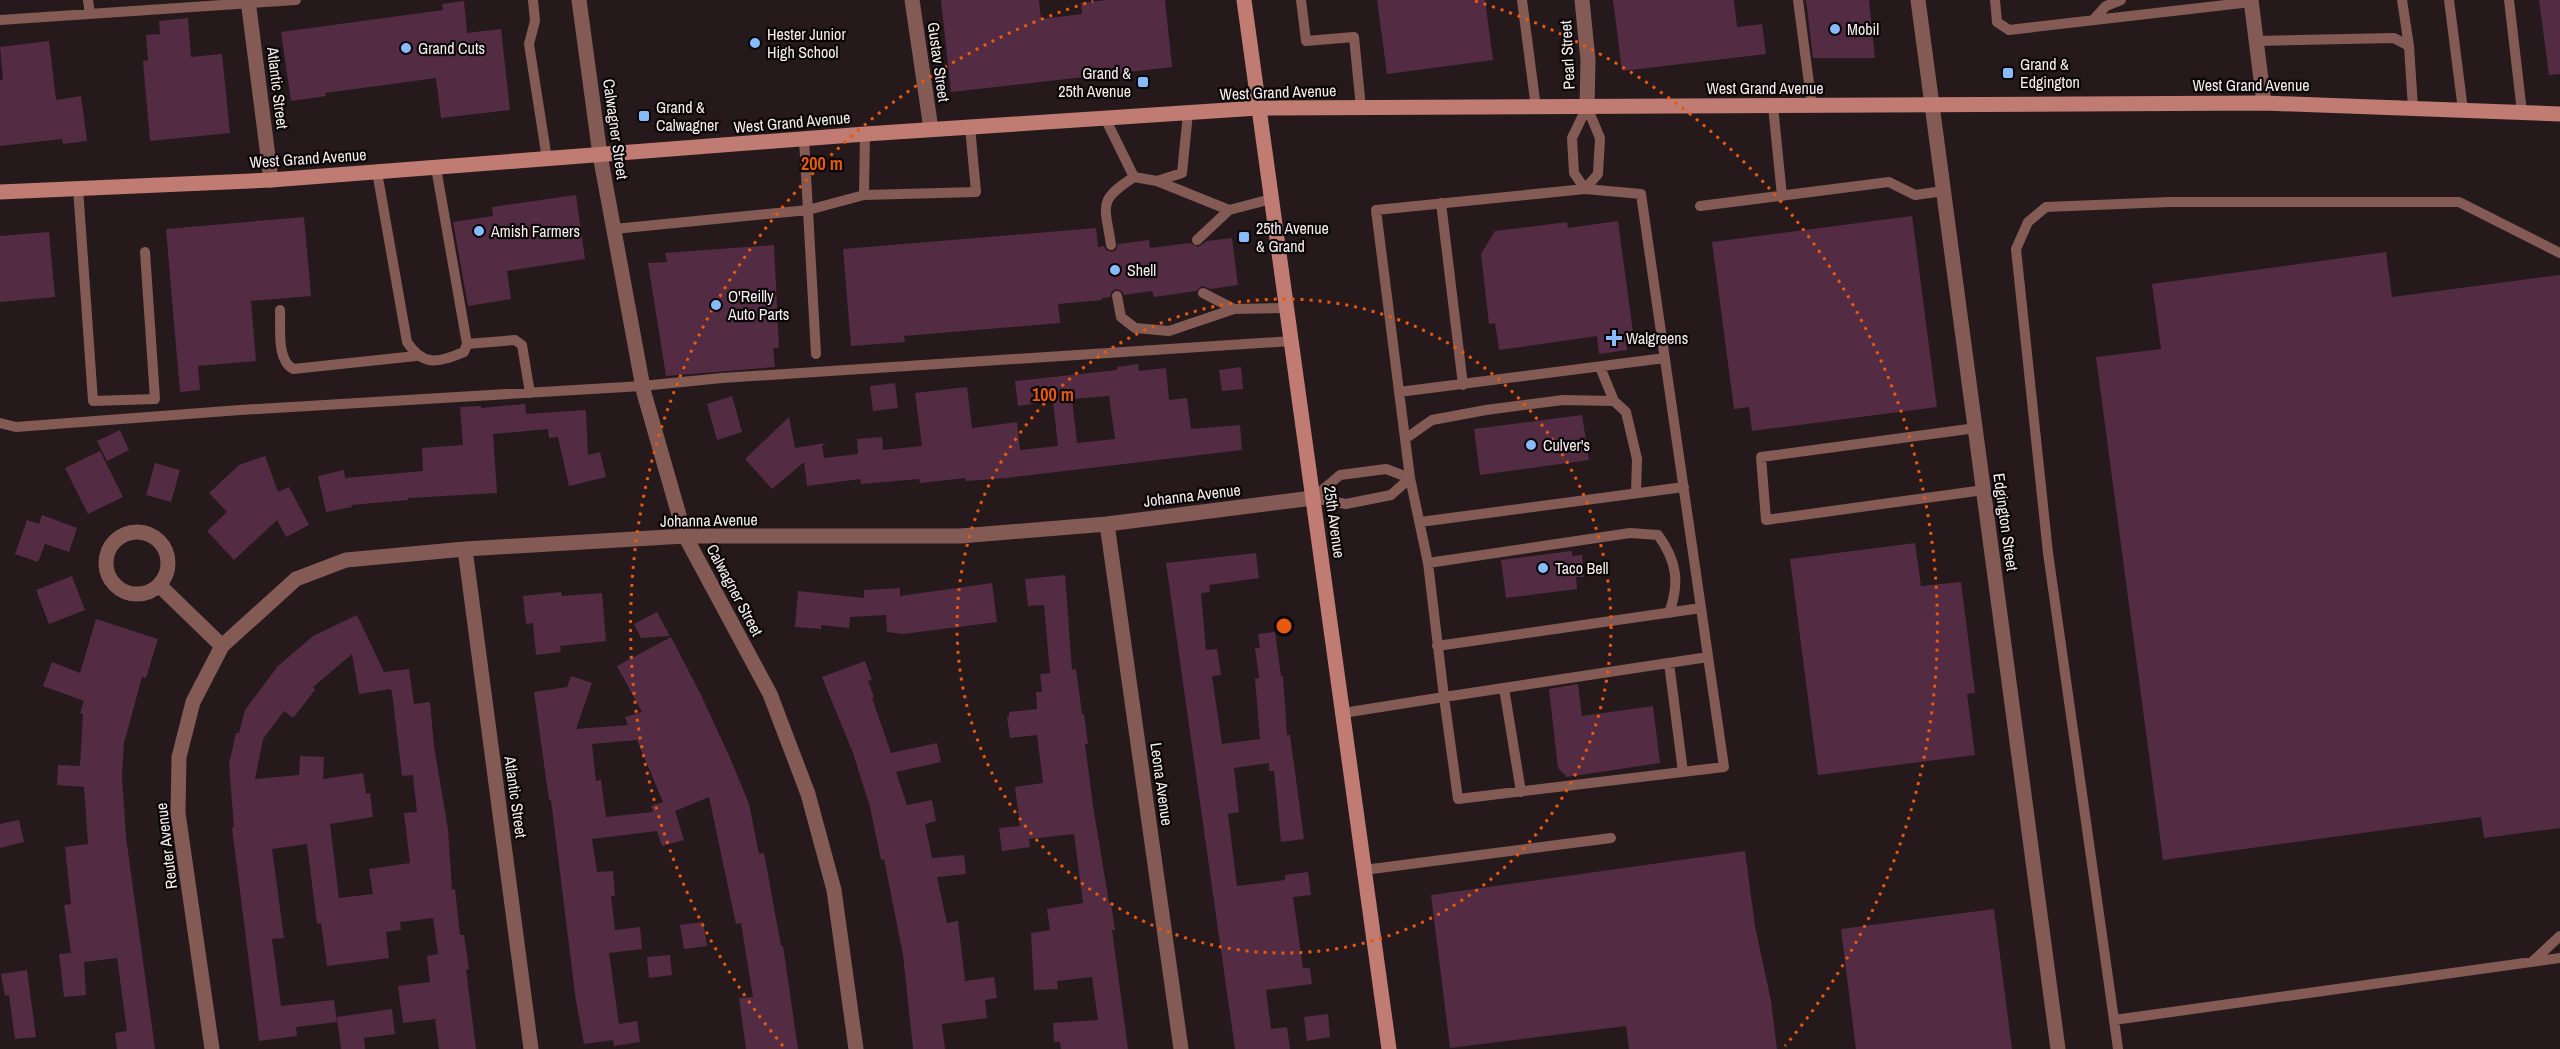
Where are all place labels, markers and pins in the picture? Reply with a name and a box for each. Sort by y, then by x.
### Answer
place label: Mobil [1847,18,1879,40]
marker: Mobil [1828,22,1842,36]
place label: Hester Junior High School [767,23,846,63]
marker: Hester Junior High School [748,36,762,50]
place label: Grand Cuts [418,37,485,59]
marker: Grand Cuts [399,41,413,55]
place label: Grand & Edgington [2020,53,2080,93]
place label: Grand & 25th Avenue [1058,62,1131,102]
marker: Grand & Edgington [2001,66,2015,80]
marker: Grand & 25th Avenue [1136,75,1150,89]
place label: Grand & Calwagner [656,96,719,136]
marker: Grand & Calwagner [637,109,651,123]
place label: 25th Avenue & Grand [1256,217,1329,257]
place label: Amish Farmers [490,220,580,242]
marker: Amish Farmers [472,224,486,238]
marker: 25th Avenue & Grand [1237,230,1251,244]
place label: Shell [1127,259,1156,281]
marker: Shell [1108,263,1122,277]
place label: O'Reilly Auto Parts [727,285,789,325]
marker: O'Reilly Auto Parts [709,298,723,312]
place label: Walgreens [1626,327,1688,349]
marker: Walgreens [1607,331,1621,345]
place label: Culver's [1543,434,1590,456]
marker: Culver's [1524,438,1538,452]
place label: Taco Bell [1555,557,1609,579]
marker: Taco Bell [1536,561,1550,575]
centre of rings [1274,616,1294,636]

